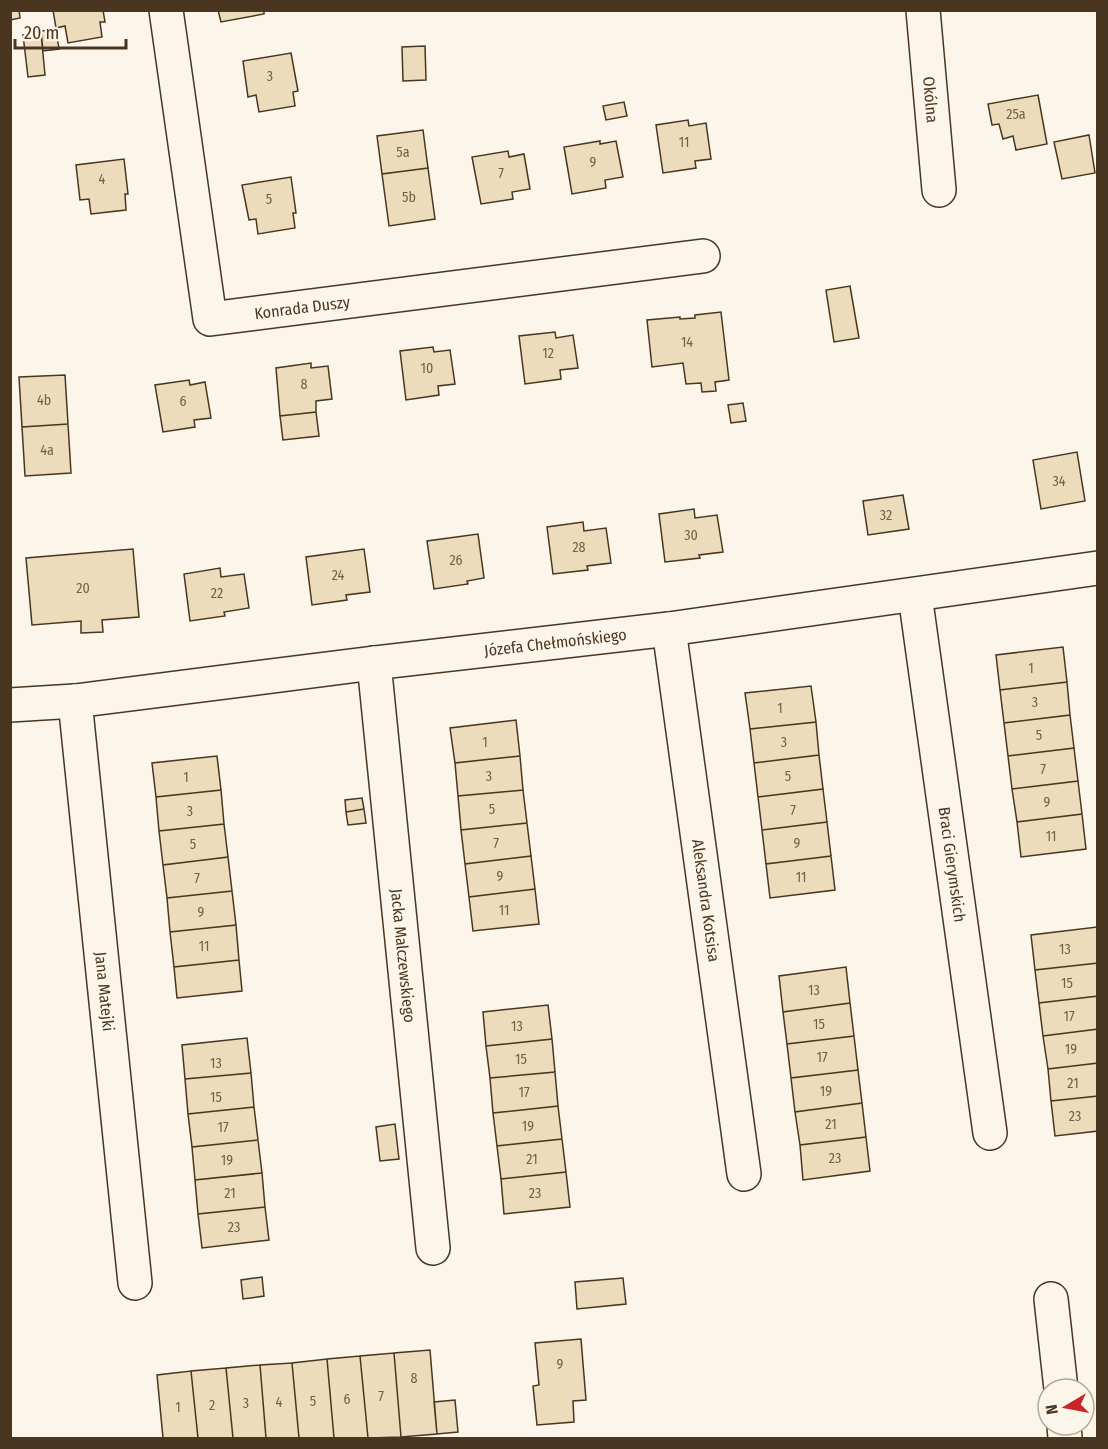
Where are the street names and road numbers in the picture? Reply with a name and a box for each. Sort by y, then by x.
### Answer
street label: Okólna [919,76,942,124]
street label: Konrada Duszy [253,292,352,323]
street label: Józefa Chełmońskiego [483,624,627,660]
street label: Braci Gierymskich [935,806,970,923]
street label: Aleksandra Kotsisa [689,838,724,963]
street label: Jacka Malczewskiego [387,888,420,1023]
street label: Jana Matejki [91,951,118,1032]

